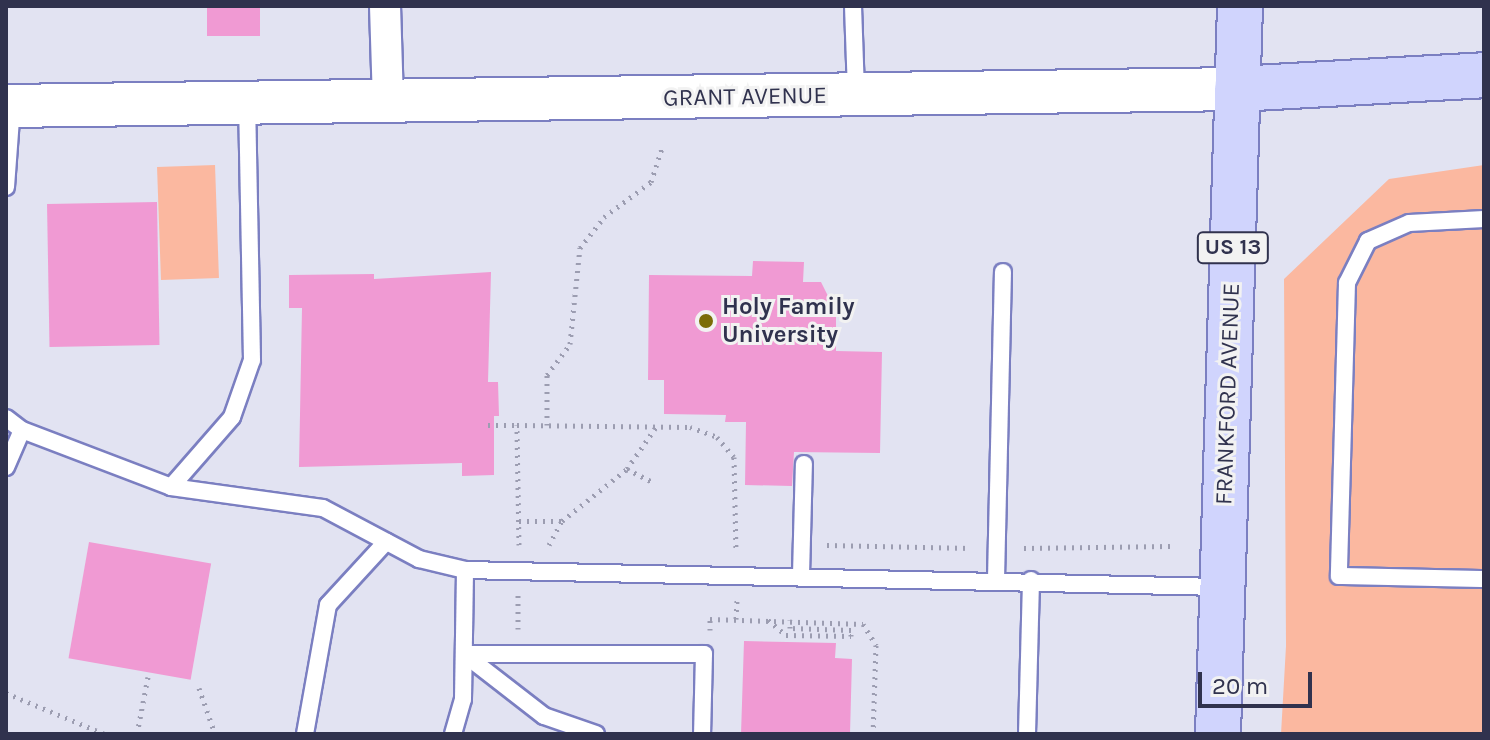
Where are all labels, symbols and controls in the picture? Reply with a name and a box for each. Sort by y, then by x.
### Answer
street label: GRANT AVENUE [663,81,827,113]
road number: US 13 [1195,230,1271,266]
street label: FRANKFORD AVENUE [1210,283,1246,505]
place label: Holy Family University [722,293,855,349]
marker: Holy Family University [697,312,715,330]
scale bar [1202,656,1316,706]
text: 20 m [1212,672,1268,700]

